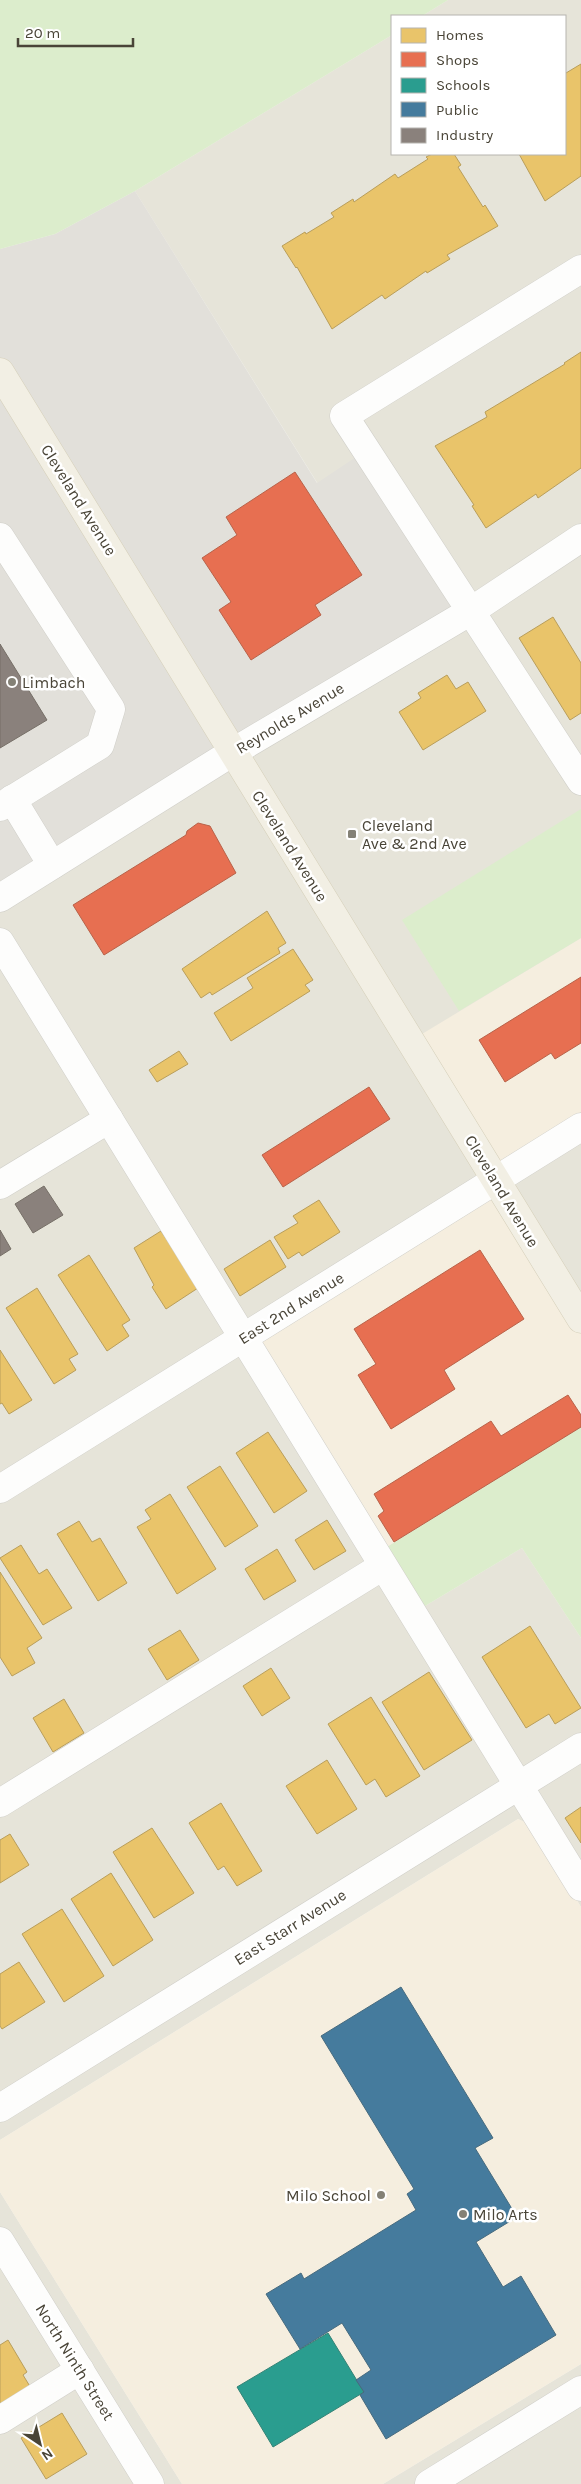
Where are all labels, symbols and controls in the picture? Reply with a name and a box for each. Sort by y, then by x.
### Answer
scale bar [18,15,132,47]
legend [391,15,566,155]
text: 20 m [25,24,60,42]
text: Homes [436,26,484,44]
text: Shops [436,51,479,69]
text: Schools [436,76,490,94]
text: Public [436,101,479,119]
text: Industry [436,126,493,144]
street label: Cleveland Avenue [37,441,121,559]
place label: Limbach [22,673,85,692]
marker: Limbach [6,676,18,688]
street label: Reynolds Avenue [233,678,347,758]
street label: Cleveland Avenue [248,787,332,905]
place label: Cleveland Ave & 2nd Ave [362,816,467,853]
marker: Cleveland Ave & 2nd Ave [346,828,358,840]
street label: Cleveland Avenue [461,1131,543,1251]
street label: East 2nd Avenue [235,1268,347,1348]
street label: East Starr Avenue [230,1885,350,1969]
place label: Milo School [286,2186,371,2205]
marker: Milo School [375,2189,387,2201]
place label: Milo Arts [473,2205,538,2224]
marker: Milo Arts [457,2208,469,2220]
street label: North Ninth Street [32,2300,118,2424]
north arrow [15,2419,65,2469]
text: N [38,2444,56,2464]

